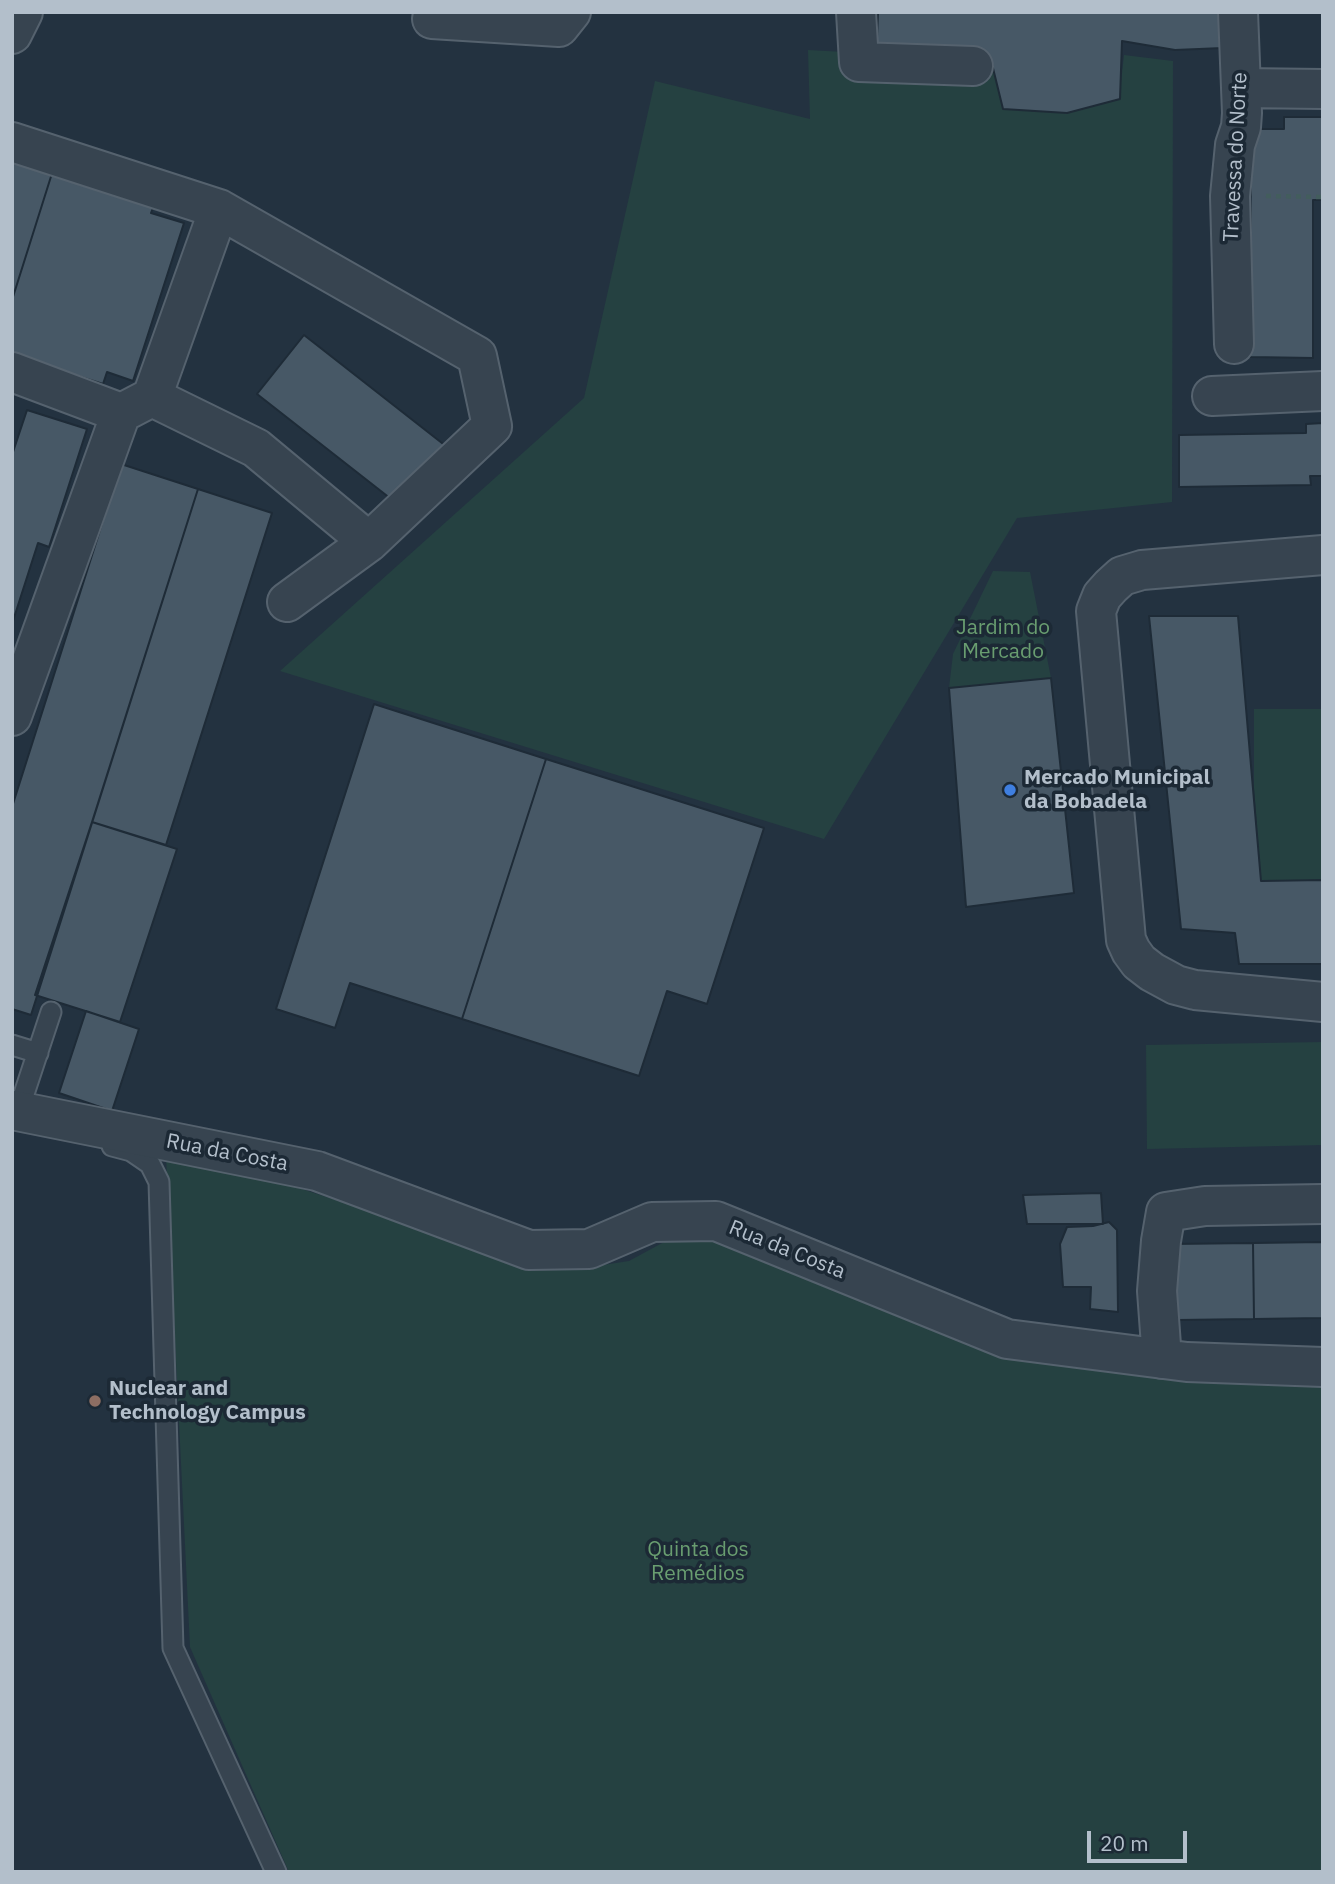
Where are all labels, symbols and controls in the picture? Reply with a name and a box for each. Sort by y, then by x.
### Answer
street label: Travessa do Norte [1219,71,1253,243]
park label: Jardim do Mercado [956,615,1050,665]
place label: Mercado Municipal da Bobadela [1024,765,1210,815]
marker: Mercado Municipal da Bobadela [1002,782,1018,798]
street label: Rua da Costa [164,1129,290,1177]
street label: Rua da Costa [725,1215,849,1285]
place label: Nuclear and Technology Campus [109,1376,306,1426]
marker: Nuclear and Technology Campus [87,1393,103,1409]
park label: Quinta dos Remédios [647,1537,749,1587]
scale bar [1090,1818,1190,1862]
text: 20 m [1100,1829,1149,1857]

